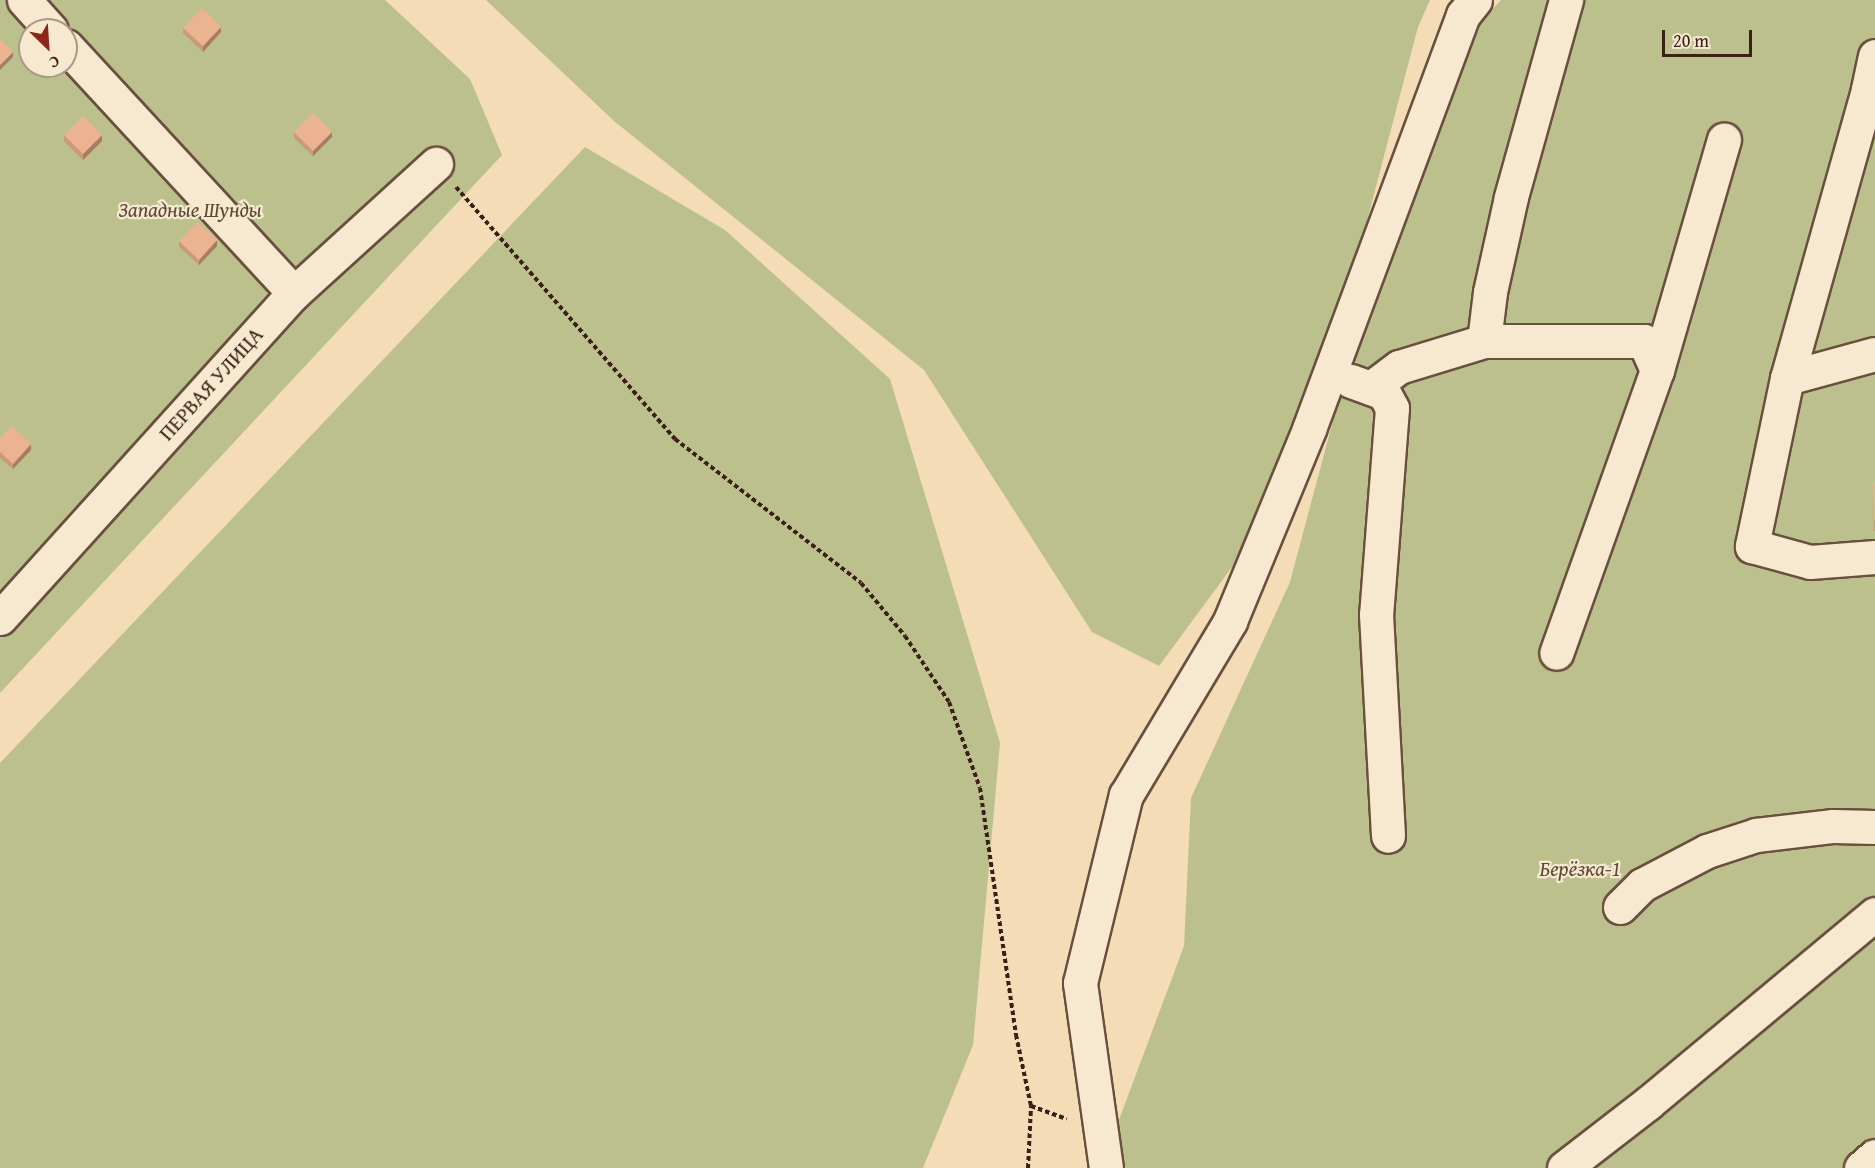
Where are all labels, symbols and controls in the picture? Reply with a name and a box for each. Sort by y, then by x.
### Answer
north arrow [18,18,78,78]
scale bar [1665,18,1755,56]
text: 20 m [1673,27,1709,54]
text: С [46,50,64,75]
park label: Западные Шунды [118,197,262,223]
street label: ПЕРВАЯ УЛИЦА [154,322,268,446]
park label: Берёзка-1 [1539,856,1621,882]

